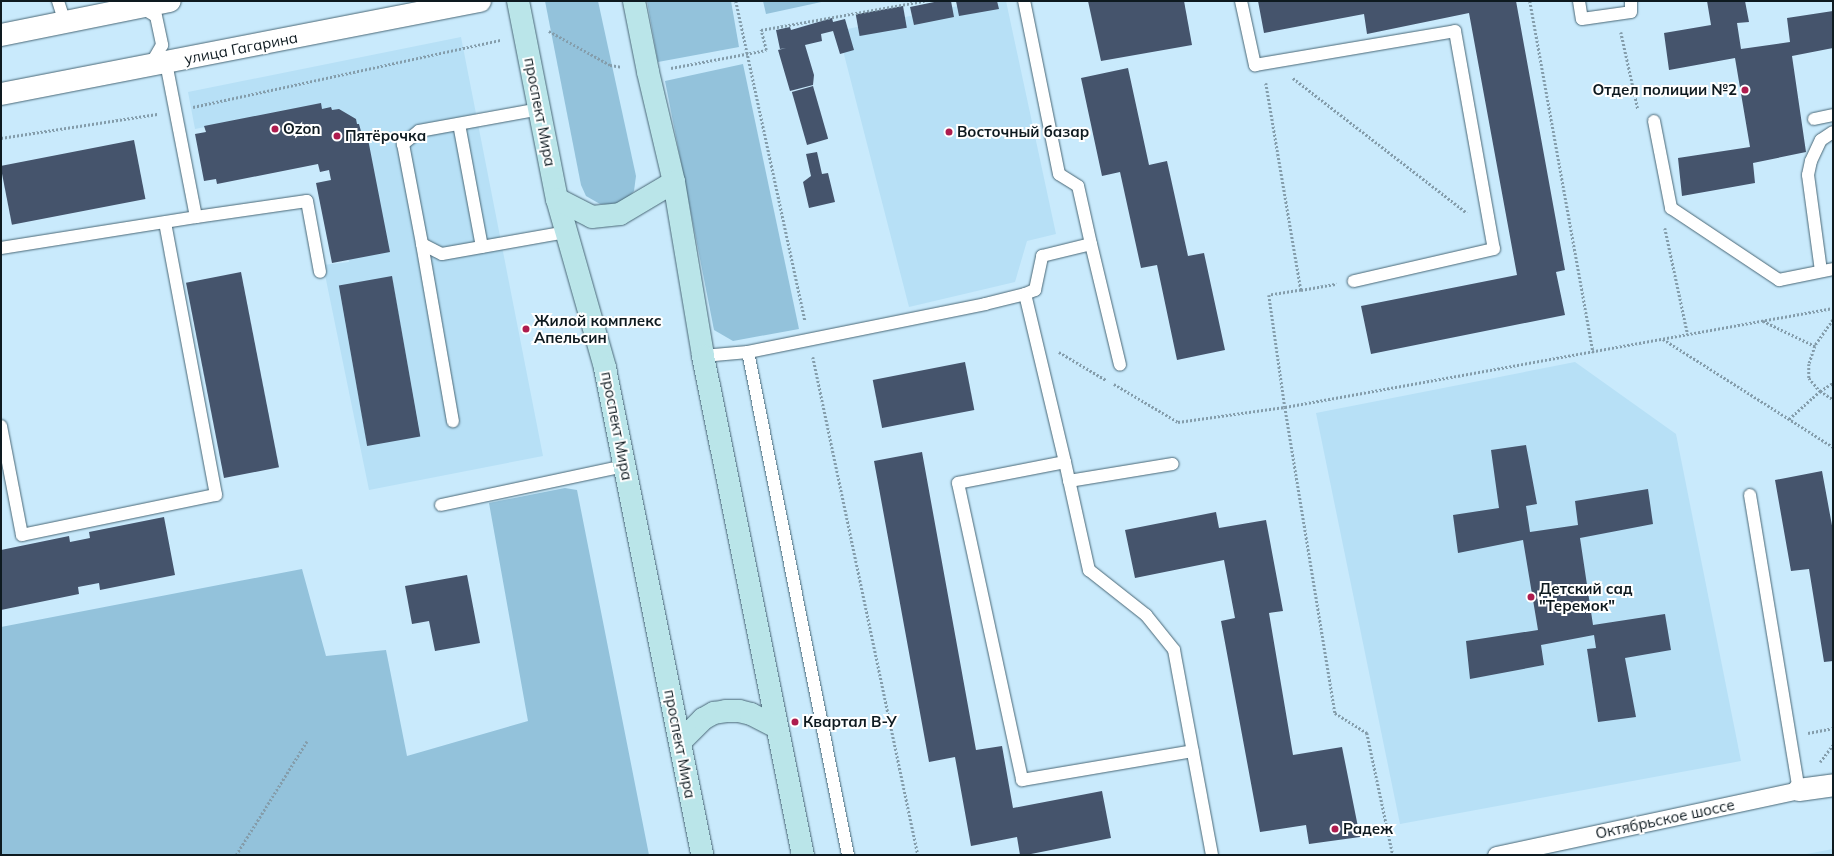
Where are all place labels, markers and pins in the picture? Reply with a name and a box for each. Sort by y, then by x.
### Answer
place label: Отдел полиции №2 [1593,81,1737,99]
marker: Отдел полиции №2 [1740,85,1750,95]
place label: Ozon [283,120,320,138]
place label: Восточный базар [957,123,1089,141]
marker: Ozon [270,124,280,134]
place label: Пятёрочка [345,127,426,145]
marker: Восточный базар [944,127,954,137]
marker: Пятёрочка [332,131,342,141]
place label: Жилой комплекс Апельсин [534,311,662,346]
marker: Жилой комплекс Апельсин [521,324,531,334]
place label: Детский сад "Теремок" [1539,579,1633,614]
marker: Детский сад "Теремок" [1526,592,1536,602]
place label: Квартал В-У [803,713,897,731]
marker: Квартал В-У [790,717,800,727]
place label: Радеж [1343,820,1393,838]
marker: Радеж [1330,824,1340,834]

